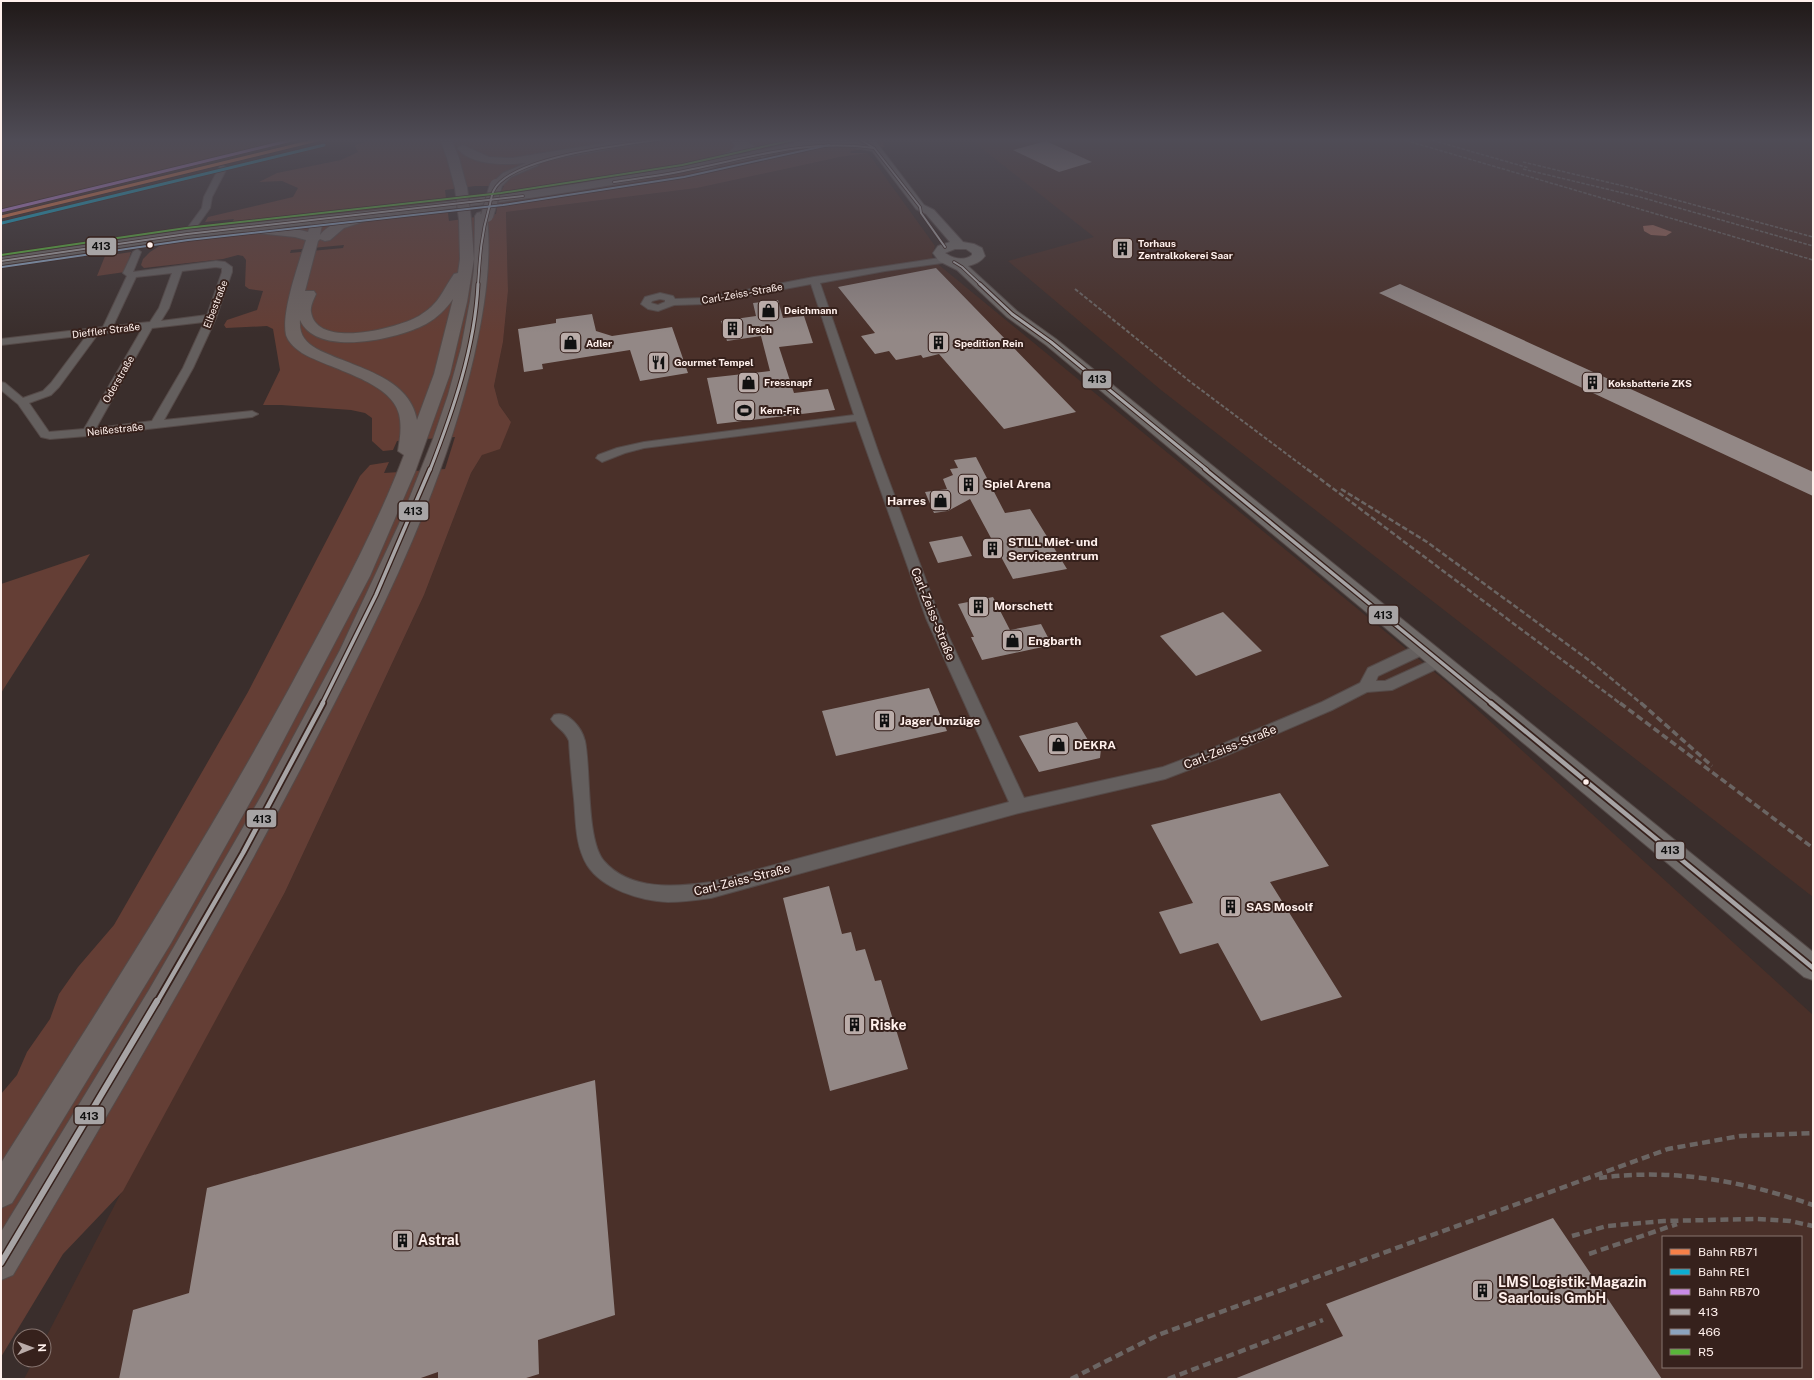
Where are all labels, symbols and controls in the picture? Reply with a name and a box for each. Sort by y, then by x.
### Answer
building icon: Torhaus Zentralkokerei Saar [1110,236,1136,262]
line badge: 413 [86,237,117,256]
place label: Torhaus Zentralkokerei Saar [1138,237,1233,261]
text: 413 [91,240,111,252]
unlabelled marker [145,240,155,250]
street label: Elbestraße [200,278,230,330]
street label: Carl-Zeiss-Straße [700,280,784,306]
shop icon: Deichmann [755,297,781,323]
place label: Deichmann [784,304,838,316]
building icon: Irsch [720,316,746,342]
street label: Dieffler Straße [71,320,141,340]
place label: Irsch [748,323,772,335]
shop icon: Adler [557,330,583,356]
building icon: Spedition Rein [925,330,951,356]
place label: Adler [586,337,612,349]
place label: Spedition Rein [954,337,1024,349]
restaurant icon: Gourmet Tempel [646,349,672,375]
street label: Oderstraße [100,353,136,405]
place label: Gourmet Tempel [674,356,754,368]
shop icon: Fressnapf [736,369,762,395]
line badge: 413 [1082,370,1112,389]
building icon: Koksbatterie ZKS [1580,370,1606,396]
text: 413 [1087,373,1107,385]
place label: Fressnapf [764,376,812,388]
place label: Koksbatterie ZKS [1608,377,1692,389]
sports icon: Kern-Fit [731,397,757,423]
place label: Kern-Fit [760,404,800,416]
street label: Neißestraße [86,420,144,438]
building icon: Spiel Arena [955,471,981,497]
place label: Spiel Arena [984,477,1051,491]
shop icon: Harres [928,488,954,514]
place label: Harres [887,494,926,508]
line badge: 413 [398,501,429,521]
text: 413 [403,505,423,517]
place label: STILL Miet- und Servicezentrum [1008,535,1099,563]
building icon: STILL Miet- und Servicezentrum [980,536,1006,562]
street label: Carl-Zeiss-Straße [908,566,958,663]
building icon: Morschett [966,593,992,619]
place label: Morschett [994,599,1053,613]
line badge: 413 [1368,605,1399,625]
text: 413 [1373,609,1393,621]
shop icon: Engbarth [999,628,1025,654]
place label: Engbarth [1028,634,1081,648]
building icon: Jager Umzüge [871,708,897,734]
place label: Jager Umzüge [900,714,980,728]
street label: Carl-Zeiss-Straße [1182,722,1279,772]
shop icon: DEKRA [1046,732,1072,758]
place label: DEKRA [1074,738,1116,752]
unlabelled marker [1581,777,1591,787]
line badge: 413 [246,809,277,828]
text: 413 [252,813,272,825]
line badge: 413 [1655,841,1685,860]
text: 413 [1660,844,1680,856]
street label: Carl-Zeiss-Straße [692,861,792,899]
building icon: SAS Mosolf [1218,894,1244,920]
place label: SAS Mosolf [1246,900,1313,914]
building icon: Riske [841,1012,867,1038]
place label: Riske [870,1017,907,1033]
line badge: 413 [74,1106,105,1125]
text: 413 [79,1110,99,1122]
building icon: Astral [390,1227,416,1253]
place label: Astral [418,1232,460,1248]
legend [1662,1236,1802,1368]
text: Bahn RB71 [1698,1245,1758,1259]
text: Bahn RE1 [1698,1265,1750,1279]
place label: LMS Logistik-Magazin Saarlouis GmbH [1498,1274,1646,1306]
building icon: LMS Logistik-Magazin Saarlouis GmbH [1470,1277,1496,1303]
text: Bahn RB70 [1698,1285,1760,1299]
text: 413 [1698,1305,1718,1319]
text: 466 [1698,1325,1720,1339]
north arrow [12,1328,52,1368]
text: N [36,1343,48,1352]
text: R5 [1698,1345,1714,1359]

